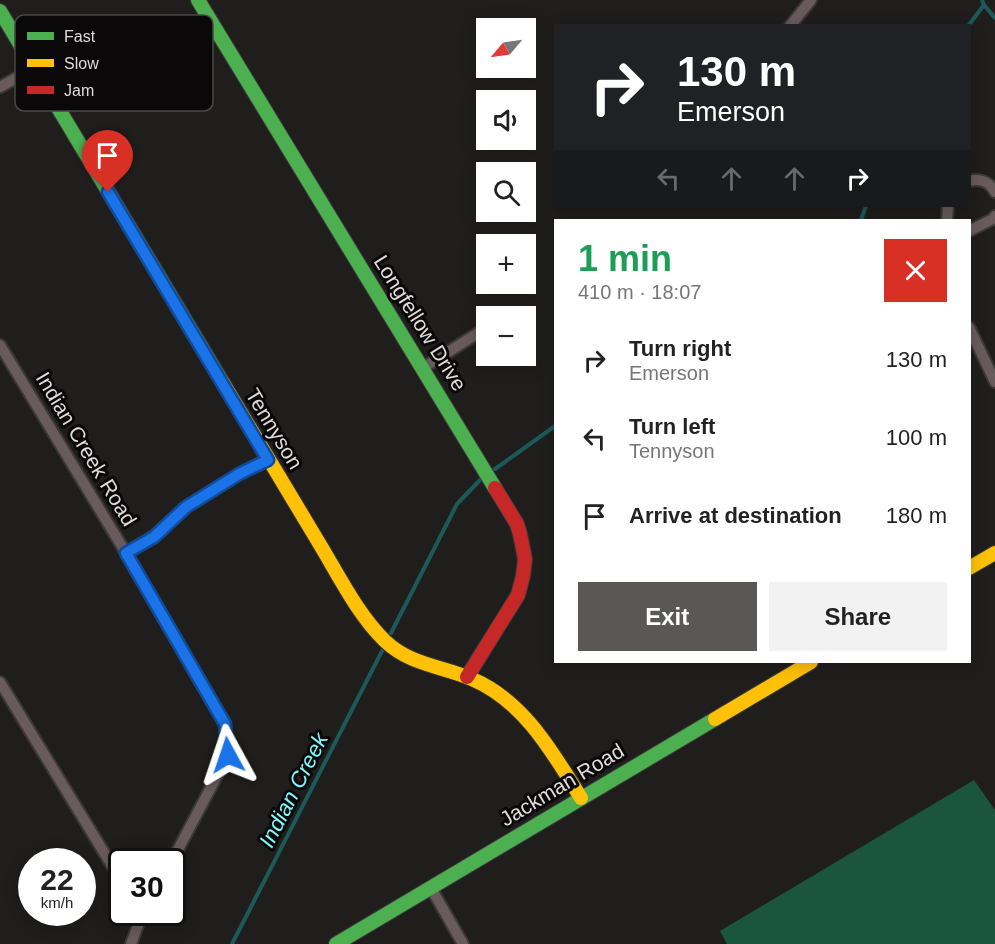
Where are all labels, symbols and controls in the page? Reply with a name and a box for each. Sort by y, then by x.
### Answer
legend [15,15,213,111]
north arrow [476,18,536,78]
map controls [476,18,536,366]
text: Fast [64,28,96,45]
icon: right [578,48,656,126]
text: 130 m [677,48,796,95]
text: Slow [64,55,99,72]
text: Jam [64,82,94,99]
button: sound [476,90,536,150]
text: Emerson [677,97,785,127]
pin [82,130,133,192]
icon: arrive [91,139,124,172]
button: search [476,162,536,222]
icon: left [652,162,685,195]
icon: ahead [715,162,748,195]
icon: ahead [778,162,811,195]
icon: right [841,162,874,195]
button: + [476,234,536,294]
text: 1 min [578,238,672,279]
button: close [884,239,947,302]
street label: Longfellow Drive [370,251,471,395]
text: 410 m · 18:07 [578,281,701,303]
button: − [476,306,536,366]
text: Turn right [629,336,731,361]
icon: right [578,344,611,377]
text: 130 m [886,347,947,372]
text: Emerson [629,362,709,384]
street label: Indian Creek Road [31,368,141,530]
street label: Tennyson [241,384,307,473]
text: Turn left [629,414,715,439]
icon: left [578,422,611,455]
text: 100 m [886,425,947,450]
text: Tennyson [629,440,715,462]
icon: arrive [578,500,611,533]
text: Arrive at destination [629,503,842,528]
text: 180 m [886,503,947,528]
button: Exit [578,582,757,651]
button: Share [769,582,947,651]
position arrow [196,723,260,787]
water label: Indian Creek [254,728,333,851]
street label: Jackman Road [496,739,628,831]
speed limit sign: 30 [108,848,186,926]
text: 22 [40,863,74,896]
text: km/h [41,894,73,911]

